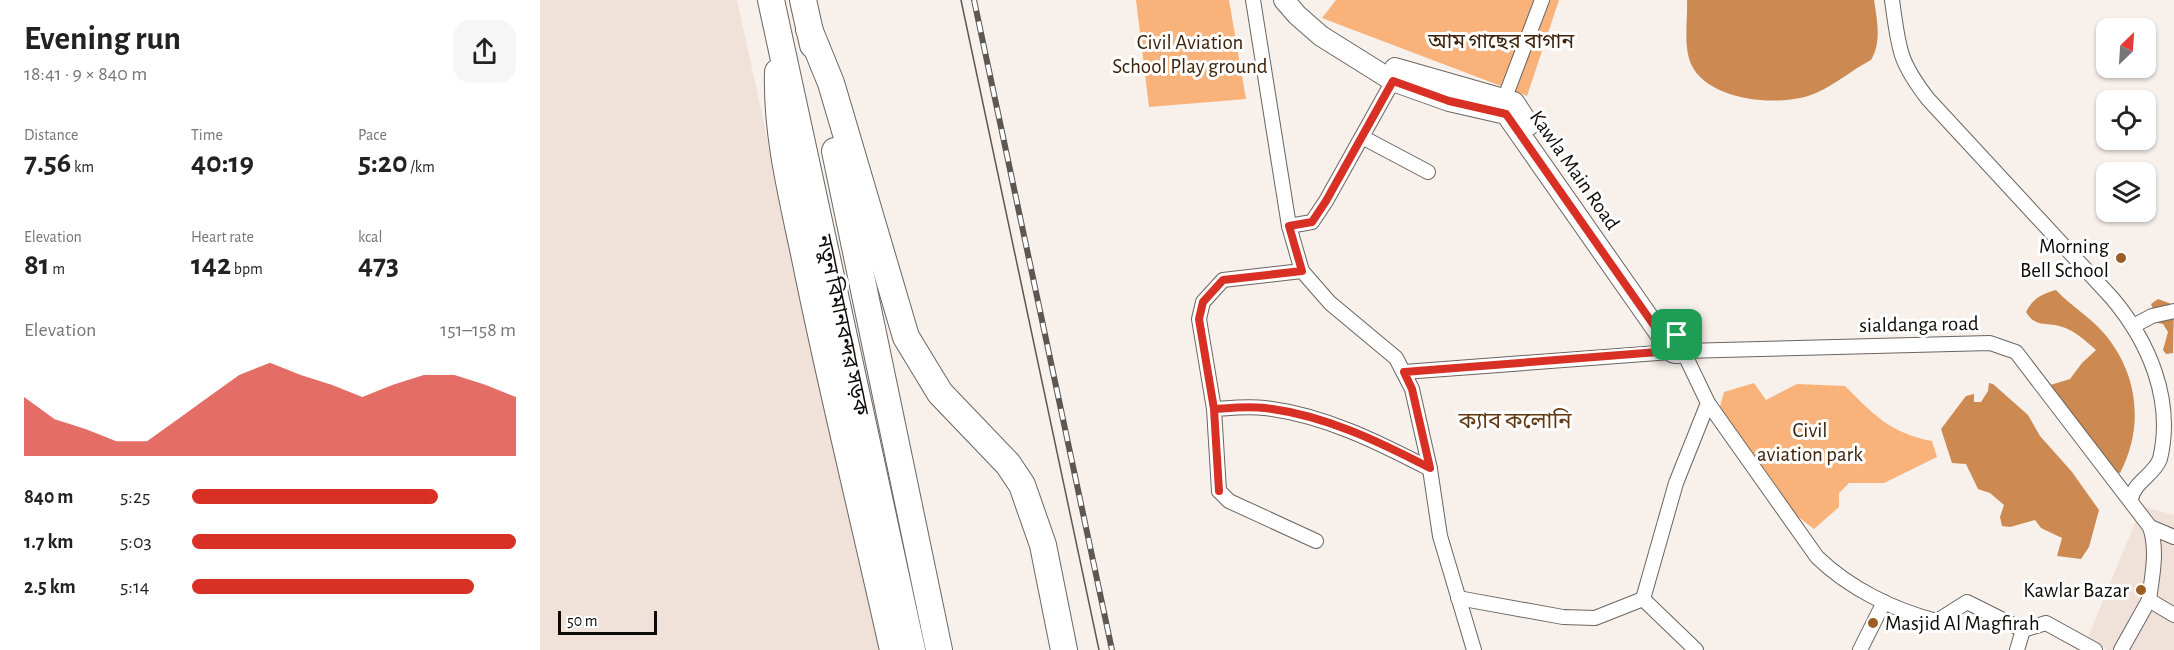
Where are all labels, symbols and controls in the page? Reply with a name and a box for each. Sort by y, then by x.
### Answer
north arrow [2096,18,2156,78]
map controls [2096,18,2156,222]
button: share [453,20,516,83]
text: Evening run [24,23,181,56]
park label: আম গাছের বাগান [1427,31,1574,52]
park label: Civil Aviation School Play ground [1112,32,1268,77]
text: 18:41 · 9 × 840 m [24,64,147,84]
button: locate [2096,90,2156,150]
street label: Kawla Main Road [1526,107,1624,234]
text: Distance [24,127,78,143]
text: Time [191,127,223,143]
text: Pace [358,127,387,143]
text: 7.56 [24,148,71,178]
text: 40:19 [191,148,254,178]
text: 5:20 [358,148,408,178]
text: km [71,159,94,175]
text: /km [408,159,435,175]
button: layers [2096,162,2156,222]
text: Elevation [24,229,82,245]
text: Heart rate [191,229,254,245]
text: kcal [358,229,382,245]
street label: নতুন বিমানবন্দর সড়ক [811,231,874,419]
place label: Morning Bell School [2020,236,2110,281]
text: 81 [24,250,50,280]
text: 142 [191,250,231,280]
text: 473 [358,250,399,280]
marker: Morning Bell School [2114,251,2128,265]
text: m [50,261,65,277]
text: bpm [231,261,263,277]
pin [1651,309,1702,360]
street label: sialdanga road [1859,313,1979,336]
icon: arrive [1660,318,1693,351]
text: Elevation [24,320,96,340]
text: 151–158 m [440,320,516,340]
district label: ক্যাব কলোনি [1457,408,1572,432]
park label: Civil aviation park [1757,420,1863,465]
text: 840 m [24,487,74,507]
text: 5:25 [120,487,150,507]
text: 1.7 km [24,532,73,552]
text: 5:03 [120,532,152,552]
text: 2.5 km [24,577,76,597]
text: 5:14 [120,577,149,597]
place label: Kawlar Bazar [2023,580,2129,601]
marker: Kawlar Bazar [2134,583,2148,597]
scale bar [558,608,657,636]
text: 50 m [567,613,598,629]
place label: Masjid Al Magfirah [1885,613,2040,634]
marker: Masjid Al Magfirah [1866,616,1880,630]

